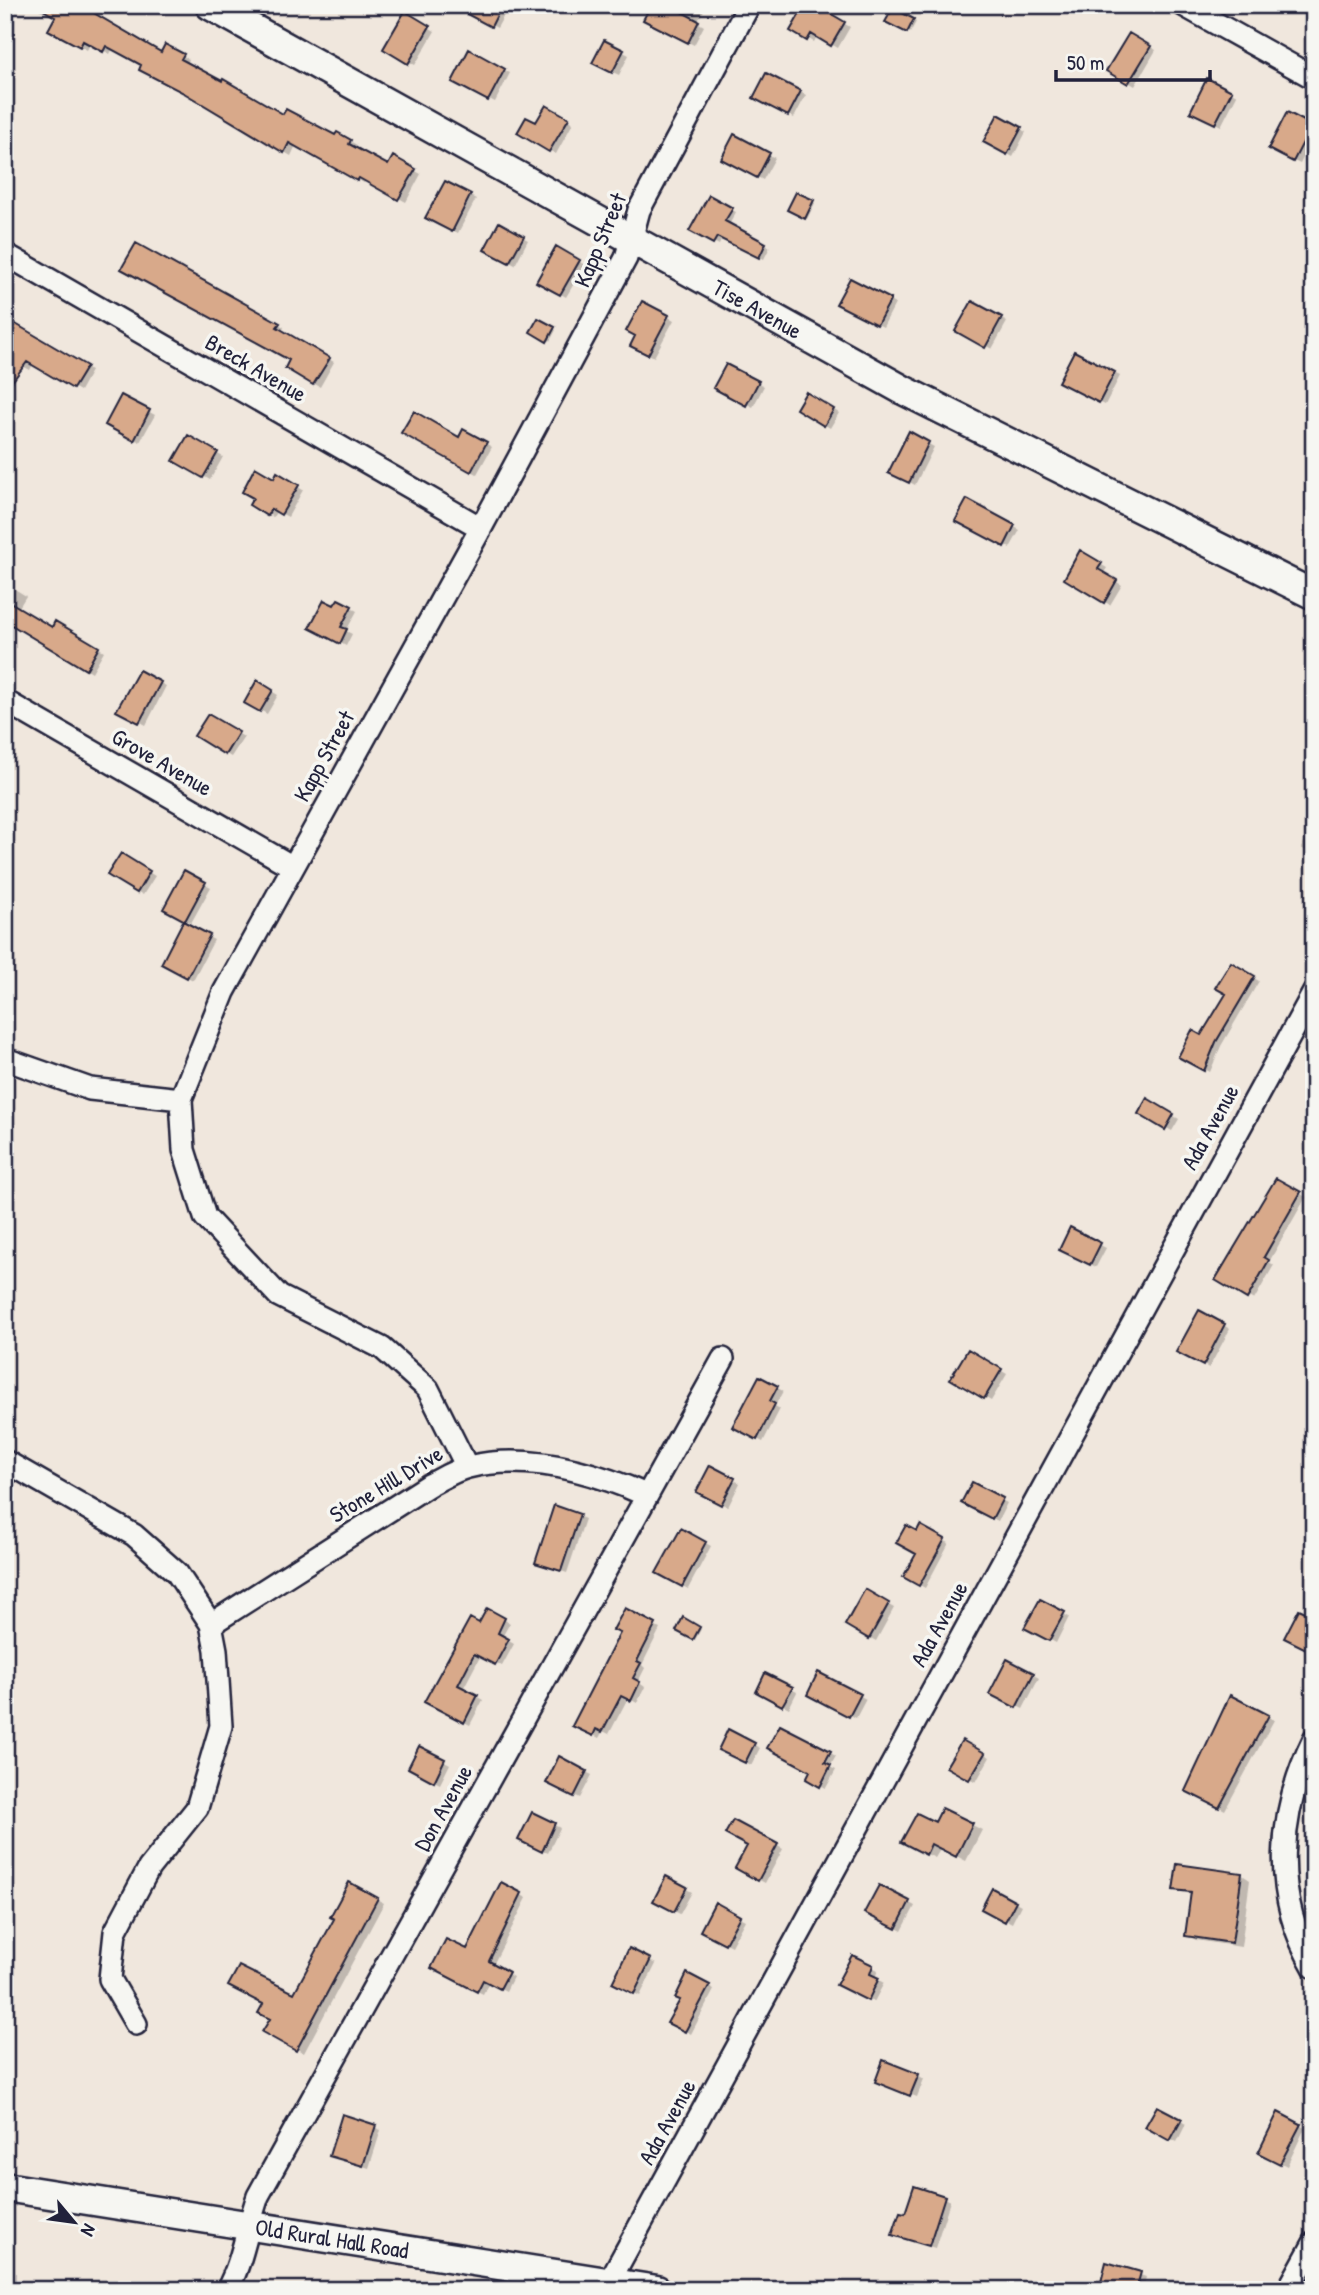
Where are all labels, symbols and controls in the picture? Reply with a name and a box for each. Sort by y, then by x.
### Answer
scale bar [1056,38,1210,82]
text: 50 m [1067,48,1104,77]
street label: Kapp Street [566,187,634,292]
street label: Tise Avenue [707,271,808,346]
street label: Breck Avenue [200,326,312,409]
street label: Kapp Street [286,704,362,807]
street label: Grove Avenue [106,720,218,803]
street label: Ada Avenue [1174,1079,1246,1175]
street label: Stone Hill Drive [323,1438,448,1530]
street label: Ada Avenue [903,1576,975,1672]
street label: Don Avenue [406,1759,479,1856]
street label: Ada Avenue [631,2074,703,2170]
north arrow [38,2186,108,2256]
street label: Old Rural Hall Road [253,2211,411,2266]
text: N [75,2220,103,2241]

